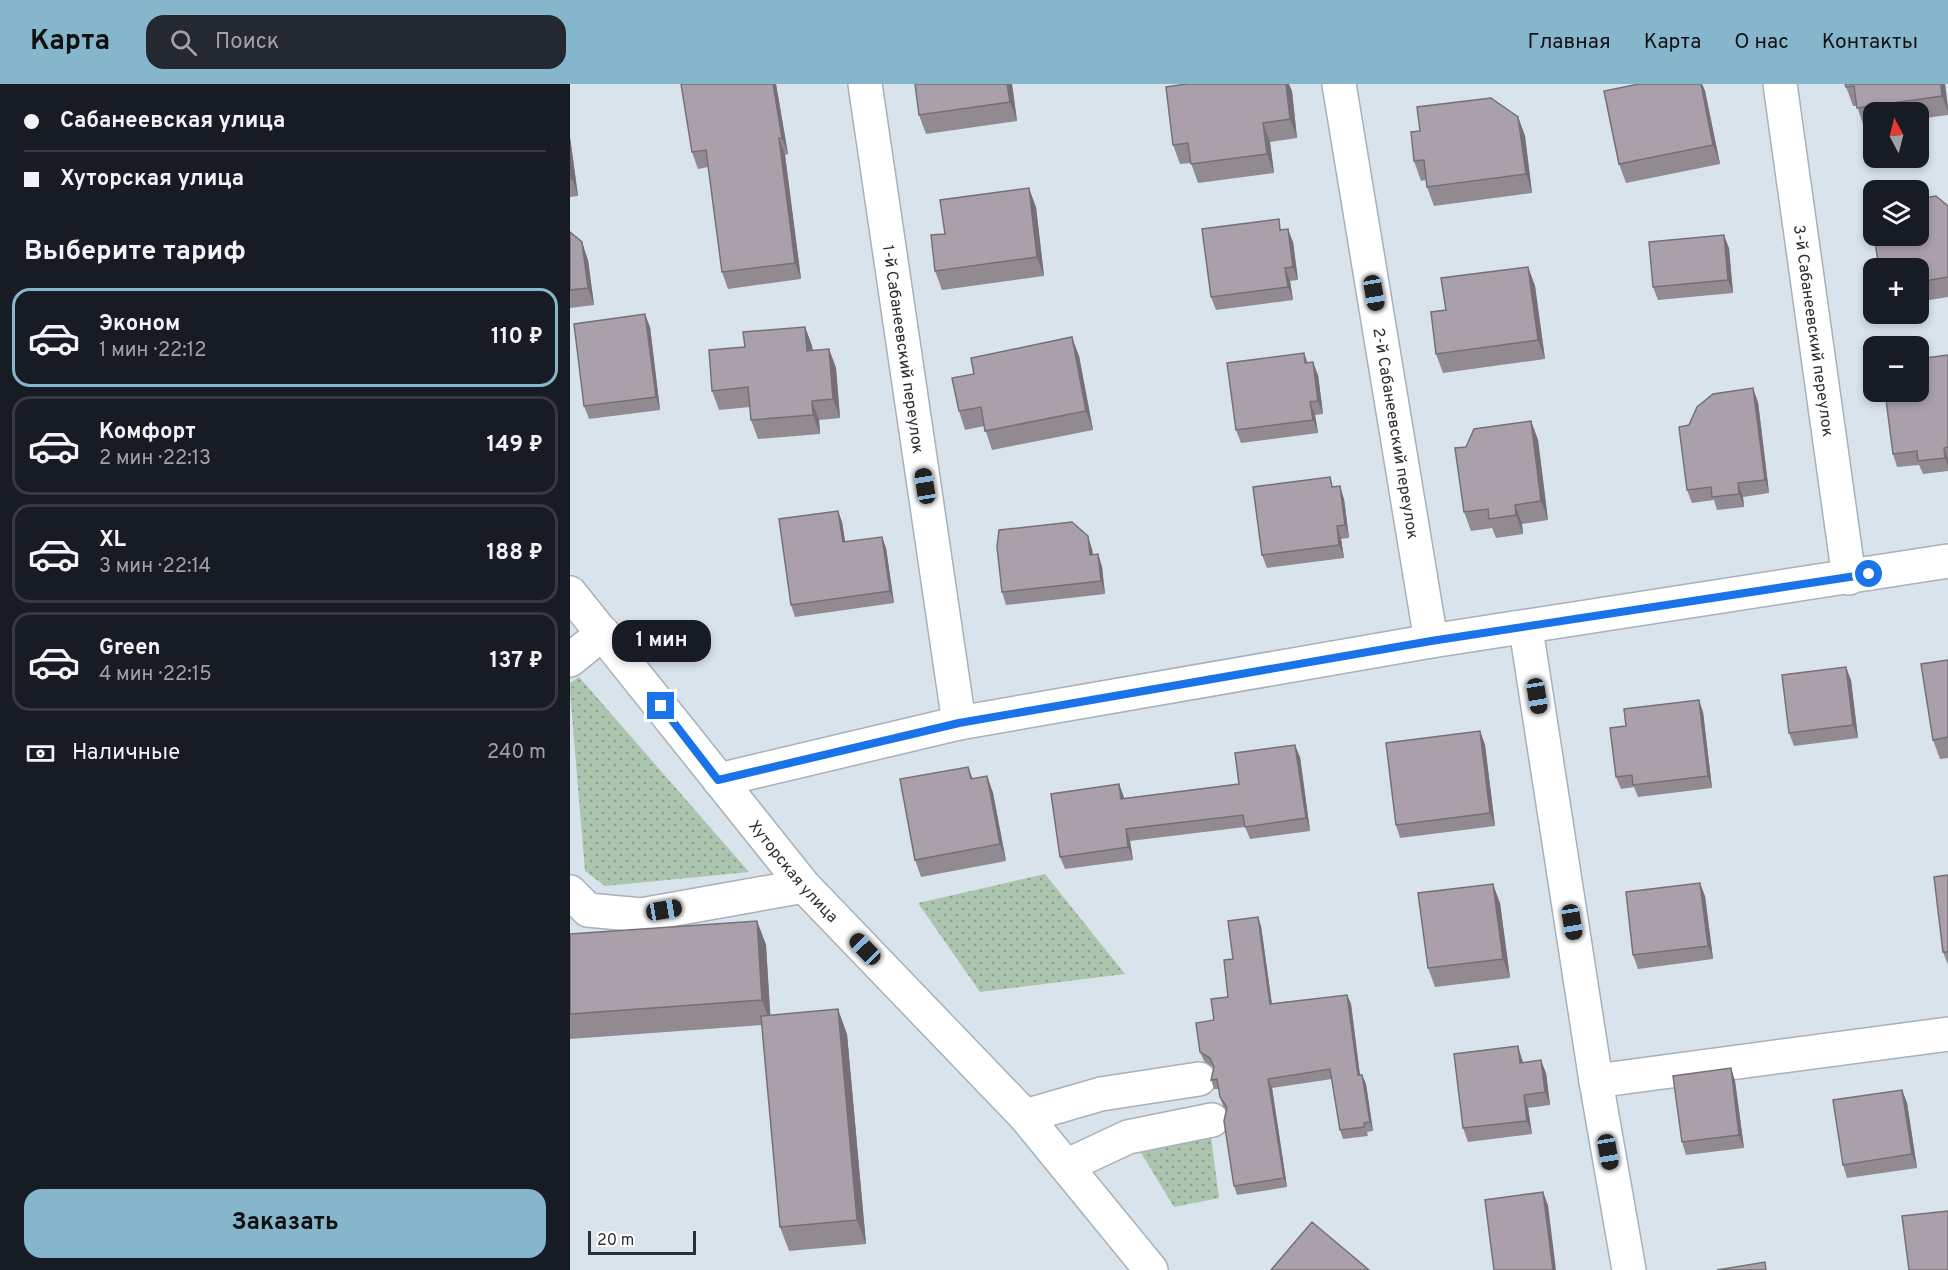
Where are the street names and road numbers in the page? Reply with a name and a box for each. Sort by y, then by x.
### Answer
street label: 3-й Сабанеевский переулок [1788,224,1837,438]
street label: 1-й Сабанеевский переулок [877,244,927,455]
street label: 2-й Сабанеевский переулок [1367,326,1422,541]
street label: Хуторская улица [743,817,842,927]

